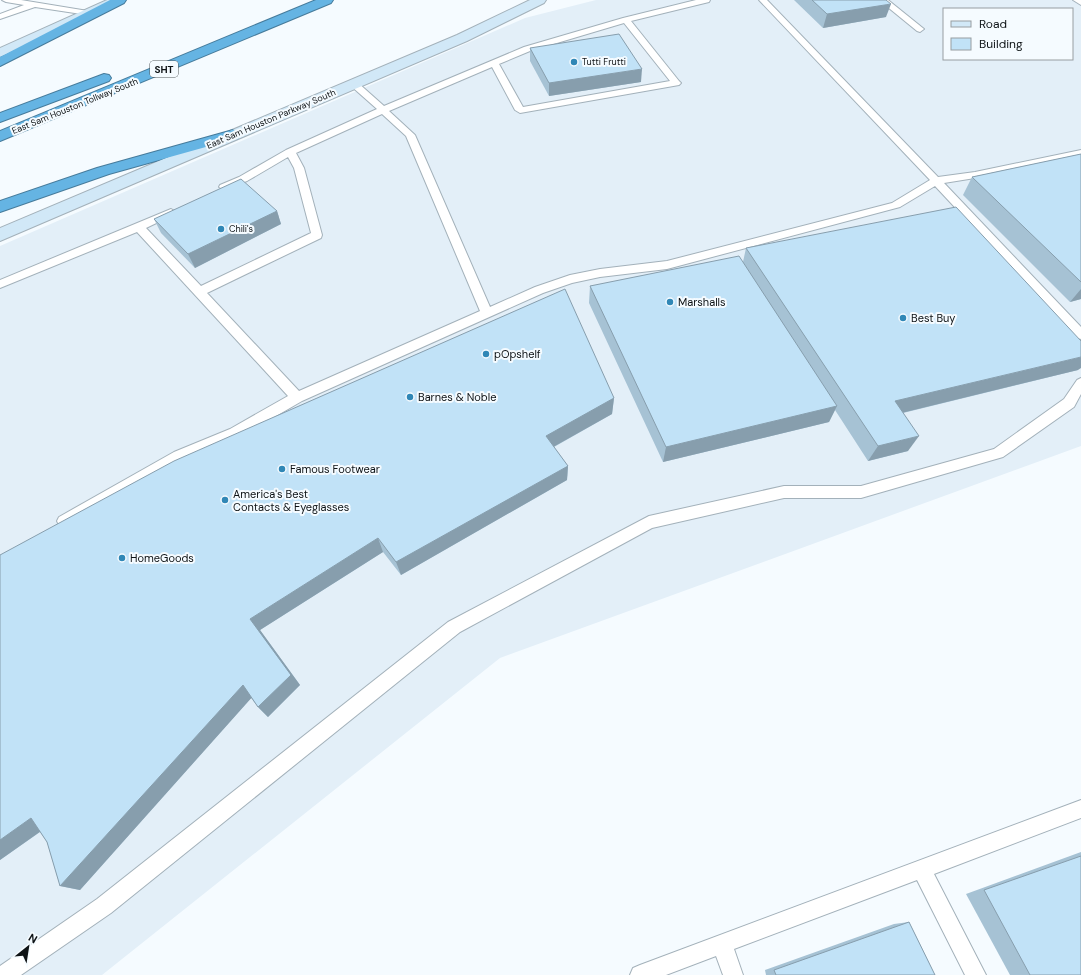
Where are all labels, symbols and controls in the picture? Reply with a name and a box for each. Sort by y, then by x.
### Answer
legend [943,8,1073,60]
text: Road [979,16,1007,32]
text: Building [979,36,1023,52]
place label: Tutti Frutti [582,56,626,68]
marker: Tutti Frutti [569,57,579,67]
road number: SHT [150,61,178,77]
street label: East Sam Houston Tollway South [10,75,140,137]
street label: East Sam Houston Parkway South [205,86,337,152]
place label: Chili's [229,223,253,235]
marker: Chili's [216,224,226,234]
place label: Marshalls [678,295,726,309]
marker: Marshalls [665,297,675,307]
place label: Best Buy [911,311,955,325]
marker: Best Buy [898,313,908,323]
place label: pOpshelf [494,347,541,361]
marker: pOpshelf [481,349,491,359]
place label: Barnes & Noble [418,390,496,404]
marker: Barnes & Noble [405,392,415,402]
place label: Famous Footwear [290,462,380,476]
marker: Famous Footwear [277,464,287,474]
place label: America's Best Contacts & Eyeglasses [233,487,349,514]
marker: America's Best Contacts & Eyeglasses [220,495,230,505]
place label: HomeGoods [130,551,194,565]
marker: HomeGoods [117,553,127,563]
north arrow [8,927,48,967]
text: N [26,930,40,946]

